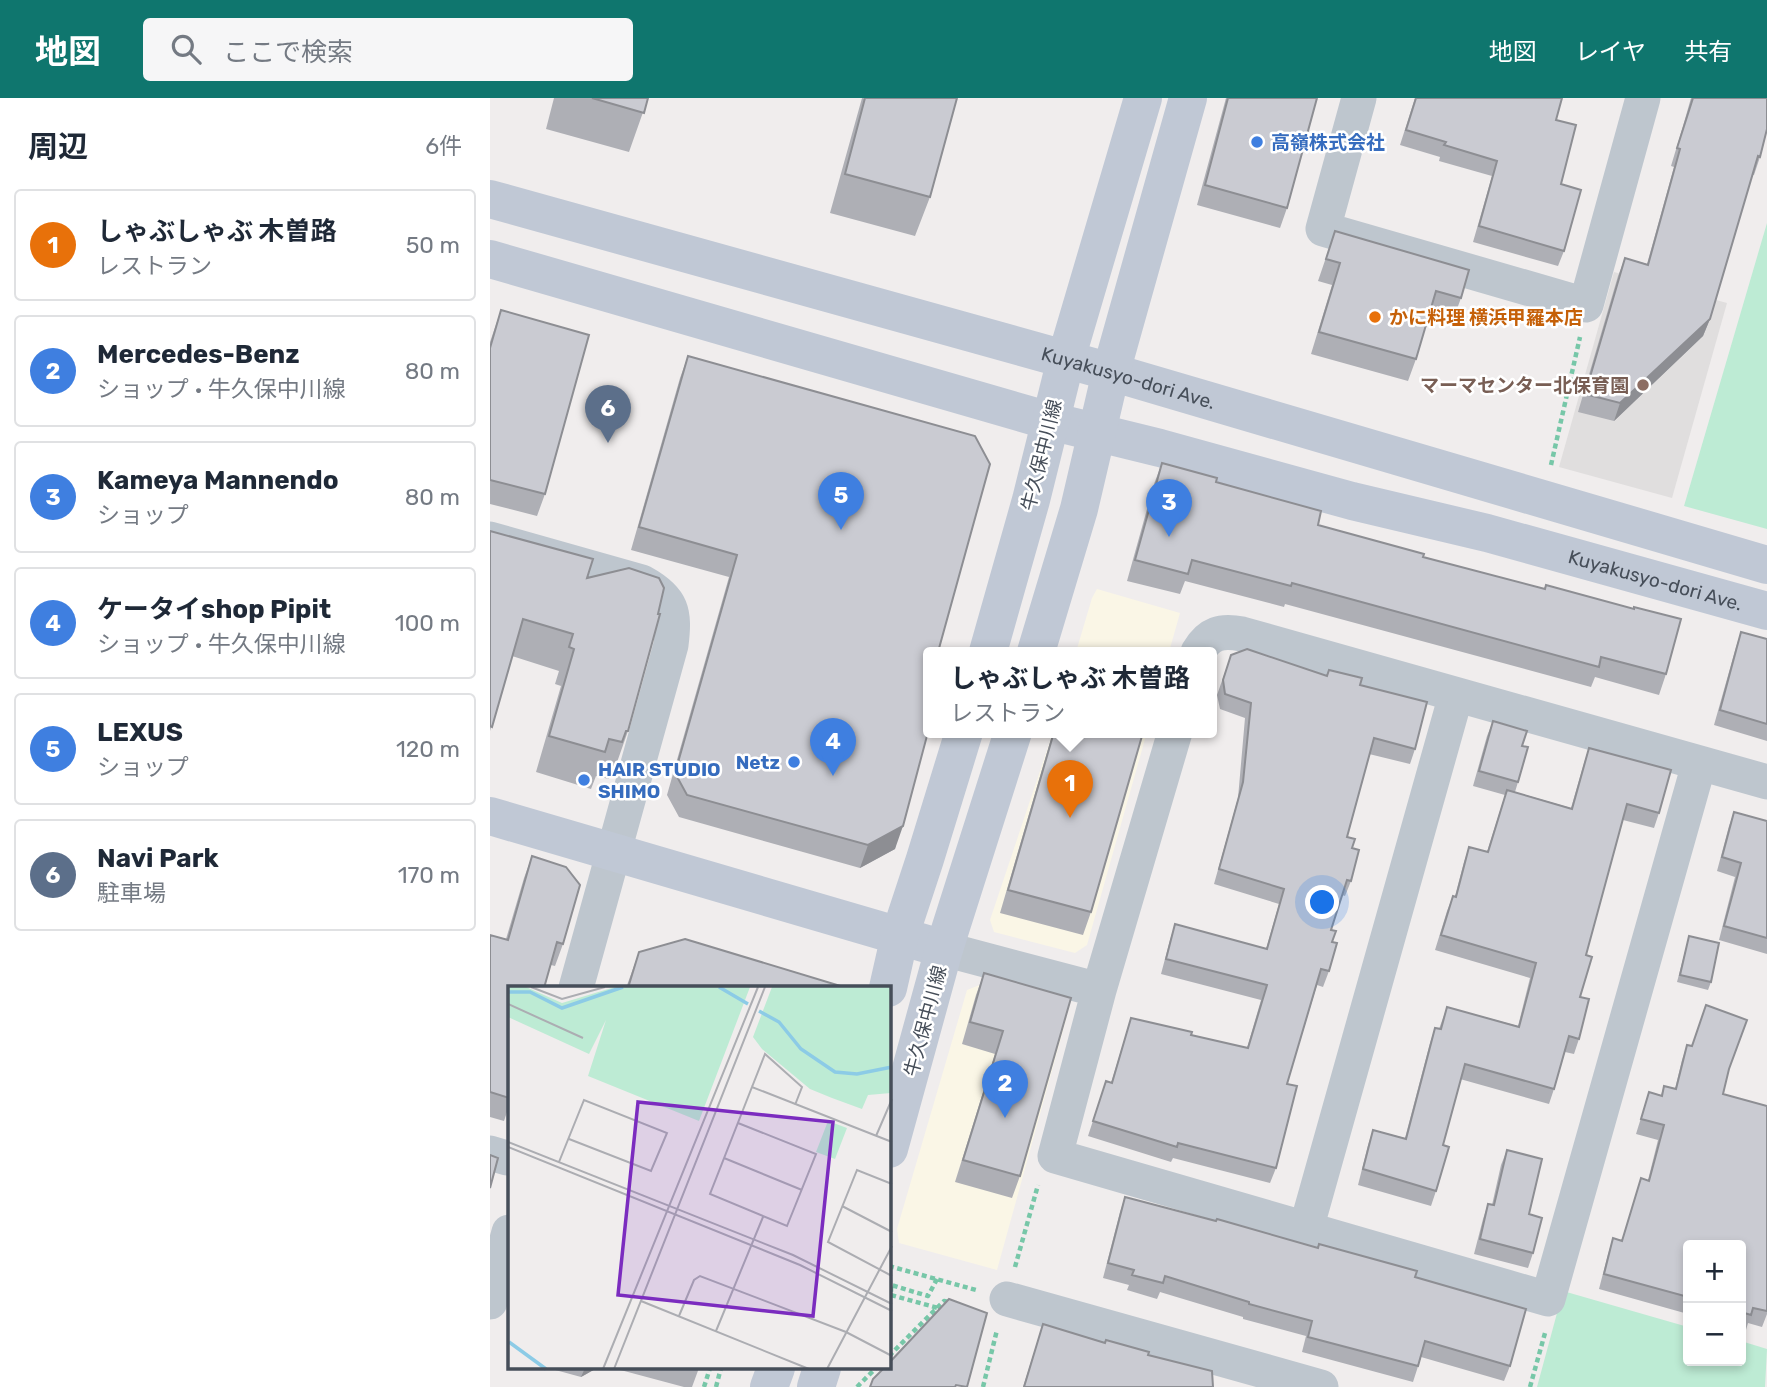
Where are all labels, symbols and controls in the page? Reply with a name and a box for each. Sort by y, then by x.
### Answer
search box [143,18,633,81]
icon: search [167,30,205,68]
text: 地図 [35,32,101,71]
text: ここで検索 [223,37,353,68]
text: 地図 [1489,38,1537,66]
text: レイヤ [1575,38,1646,66]
text: 共有 [1684,38,1732,66]
text: 周辺 [28,129,88,165]
place label: 高嶺株式会社 [1271,131,1385,154]
text: 6件 [425,132,462,160]
marker: 高嶺株式会社 [1249,134,1265,150]
text: しゃぶしゃぶ 木曽路 [97,216,337,247]
text: 1 [47,231,59,259]
text: 50 m [406,231,460,259]
text: レストラン [97,252,212,280]
place label: かに料理 横浜甲羅本店 [1389,306,1583,329]
marker: かに料理 横浜甲羅本店 [1367,309,1383,325]
text: Mercedes-Benz [97,339,300,370]
street label: Kuyakusyo-dori Ave. [1039,342,1218,414]
text: 2 [46,357,60,385]
text: 80 m [405,357,460,385]
place label: マーマセンター北保育園 [1420,374,1629,397]
text: ショップ · 牛久保中川線 [97,375,346,403]
marker: マーマセンター北保育園 [1635,377,1651,393]
pin: 6 [585,385,631,443]
street label: 牛久保中川線 [1017,397,1066,513]
text: Kameya Mannendo [97,465,339,496]
pin: 5 [818,472,864,530]
pin: 3 [1146,479,1192,537]
text: 3 [45,483,61,511]
text: 80 m [405,483,460,511]
text: ショップ [97,501,189,529]
street label: Kuyakusyo-dori Ave. [1566,545,1745,616]
text: ケータイshop Pipit [97,594,331,625]
text: 4 [45,609,61,637]
text: 100 m [395,609,460,637]
text: ショップ · 牛久保中川線 [97,630,346,658]
popup [923,647,1217,738]
text: しゃぶしゃぶ 木曽路 [950,663,1190,694]
text: レストラン [950,699,1065,727]
text: LEXUS [97,717,183,748]
pin: 4 [810,718,856,776]
text: 5 [46,735,60,763]
text: 120 m [396,735,460,763]
place label: Netz [736,751,780,774]
text: ショップ [97,753,189,781]
marker: Netz [786,754,802,770]
place label: HAIR STUDIO SHIMO [598,758,721,803]
pin: 1 [1047,760,1093,818]
marker: HAIR STUDIO SHIMO [576,772,592,788]
text: Navi Park [97,843,219,874]
text: 6 [46,861,60,889]
text: 170 m [398,861,460,889]
text: 駐車場 [97,879,166,907]
your location [1305,885,1339,919]
street label: 牛久保中川線 [900,963,951,1079]
inset map [508,986,891,1370]
pin: 2 [982,1060,1028,1118]
map controls [1683,1240,1746,1366]
button: + [1683,1240,1746,1303]
button: − [1683,1303,1746,1366]

